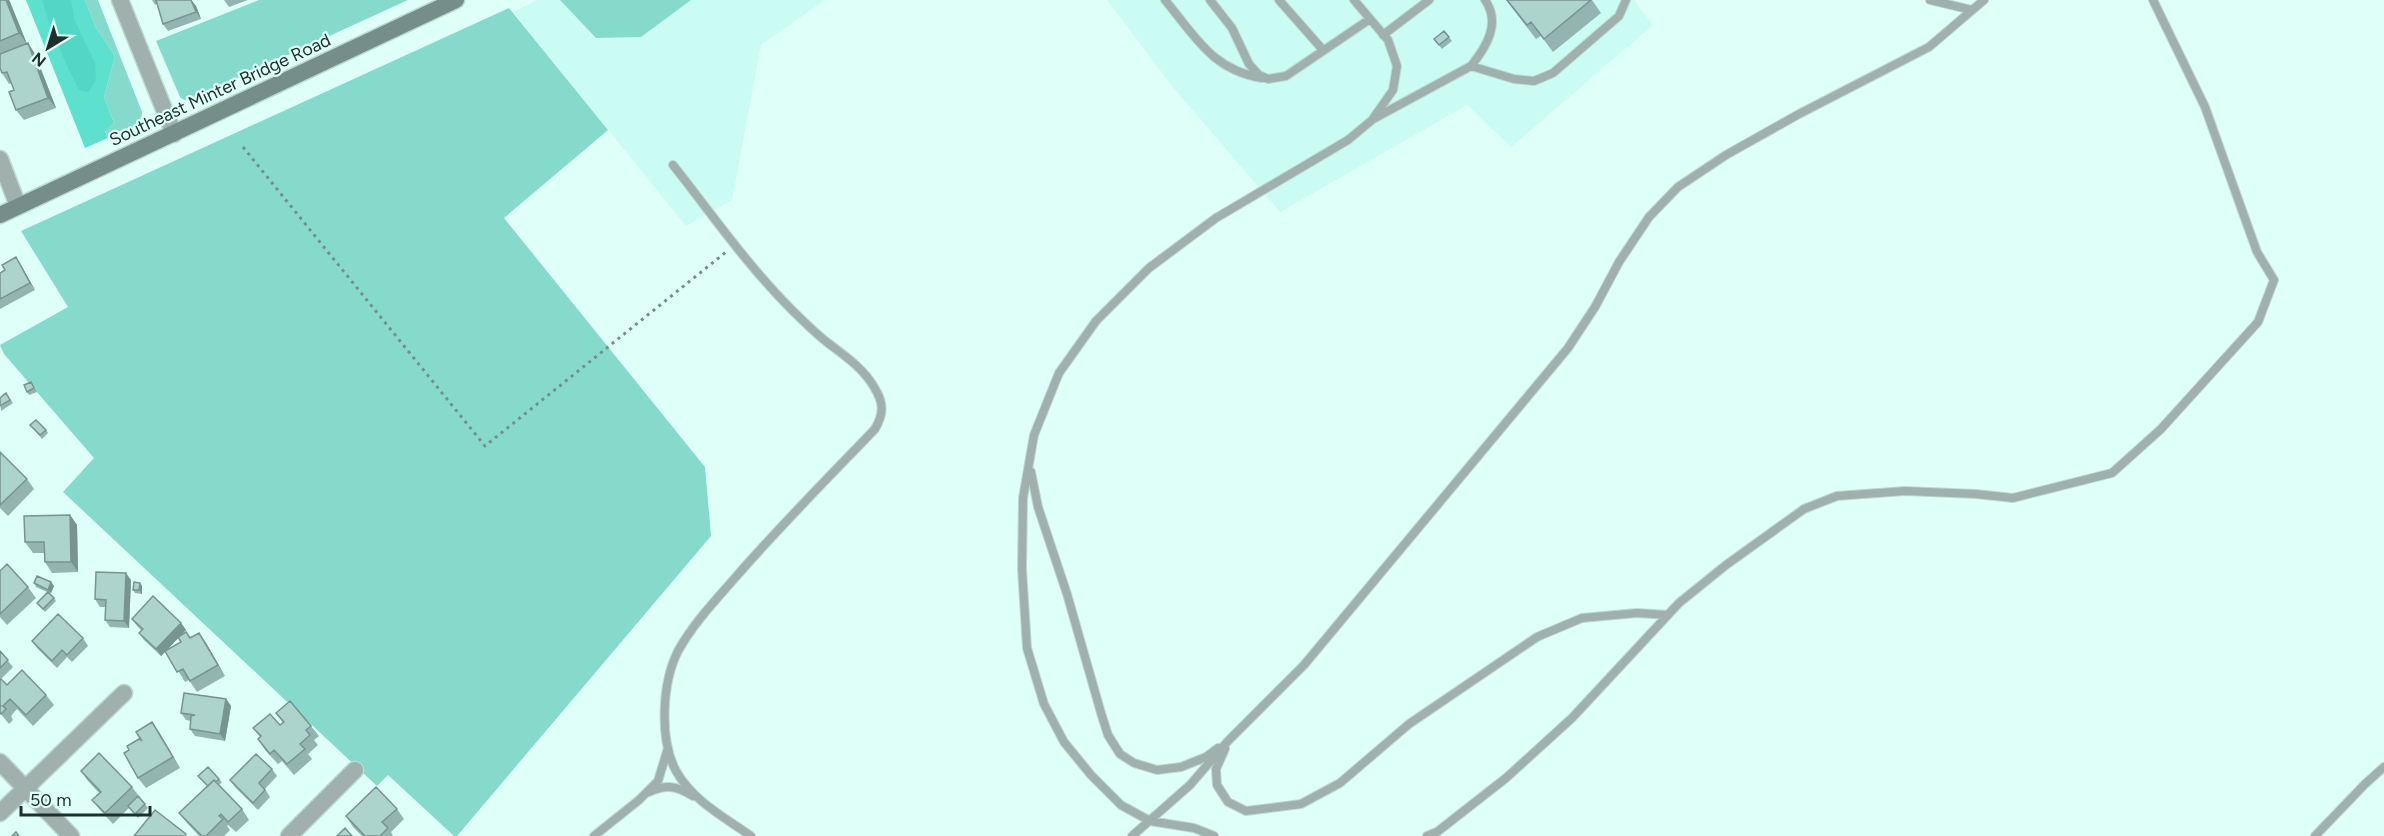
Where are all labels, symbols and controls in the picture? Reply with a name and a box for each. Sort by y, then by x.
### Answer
north arrow [18,18,78,78]
street label: Southeast Minter Bridge Road [106,29,334,151]
text: N [28,48,50,71]
scale bar [21,779,150,817]
text: 50 m [30,789,72,811]

